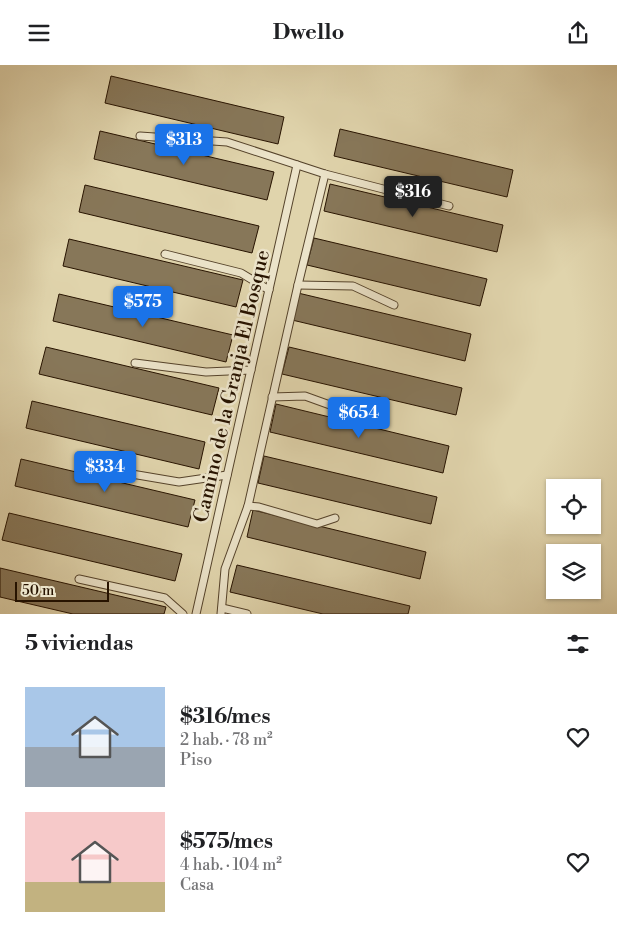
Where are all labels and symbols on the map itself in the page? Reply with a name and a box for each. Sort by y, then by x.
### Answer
pin: $313 [154,123,214,166]
pin: $316 [383,175,443,218]
street label: Camino de la Granja El Bosque [189,248,276,525]
pin: $575 [113,285,173,328]
pin: $654 [329,397,389,439]
pin: $334 [75,451,135,493]
scale bar [15,579,109,602]

